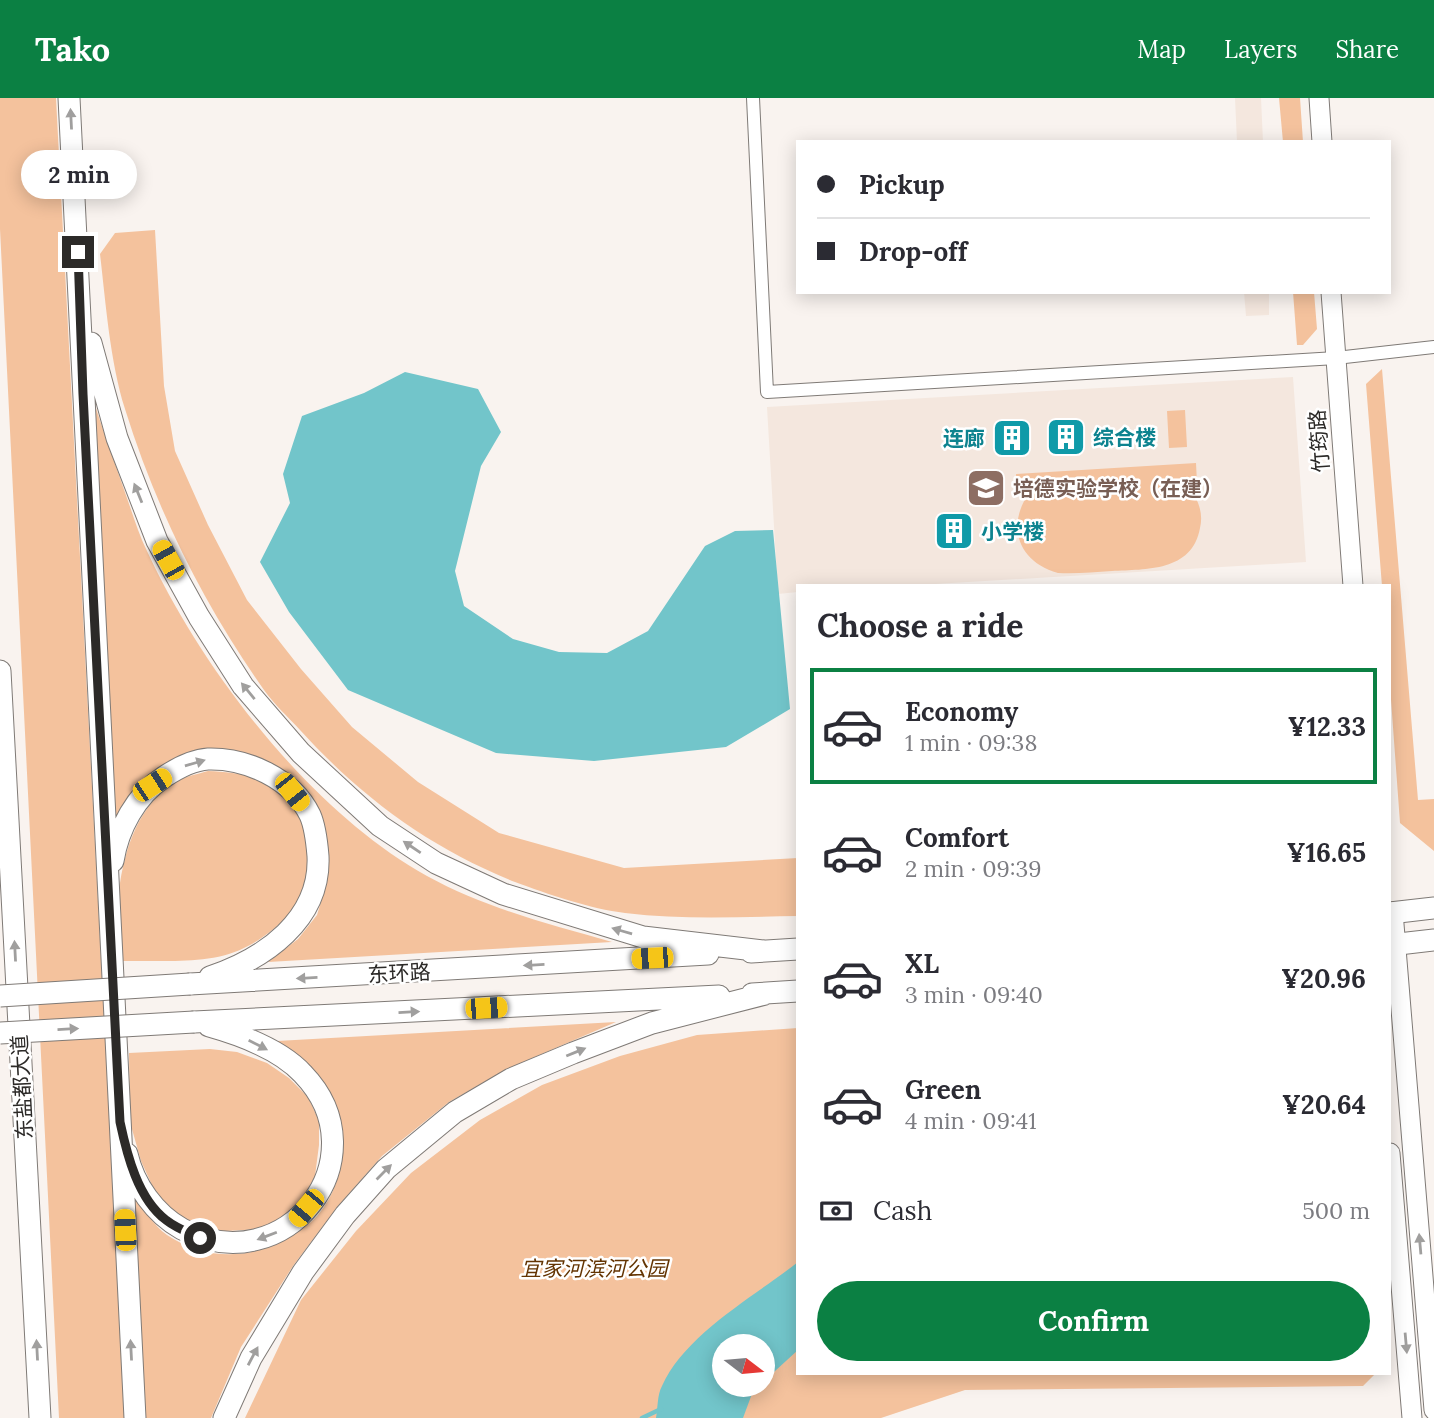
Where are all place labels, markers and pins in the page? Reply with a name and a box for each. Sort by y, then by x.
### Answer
building icon: 综合楼 [1045,416,1087,458]
building icon: 连廊 [991,417,1033,459]
place label: 综合楼 [1093,424,1156,451]
place label: 连廊 [943,425,985,452]
school or university icon: 培德实验学校（在建） [965,467,1007,509]
place label: 培德实验学校（在建） [1013,475,1223,502]
building icon: 小学楼 [933,510,975,552]
place label: 小学楼 [981,518,1044,545]

